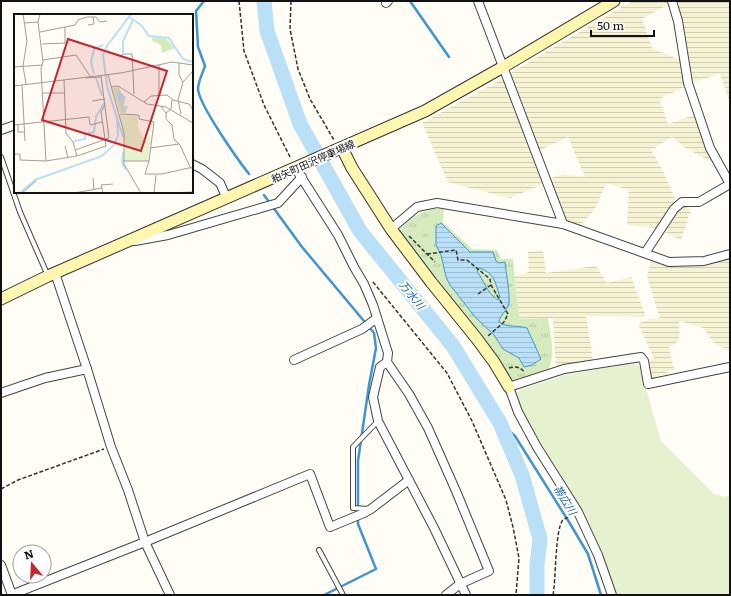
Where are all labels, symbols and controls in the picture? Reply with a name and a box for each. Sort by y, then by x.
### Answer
scale bar [591,12,654,38]
inset map [14,14,193,193]
text: 50 m [597,16,624,34]
street label: 粕矢町田沢停車場線 [269,135,357,186]
water label: 万水川 [396,277,430,313]
water label: 帯広川 [550,481,582,519]
north arrow [12,544,52,584]
text: N [22,545,35,563]

